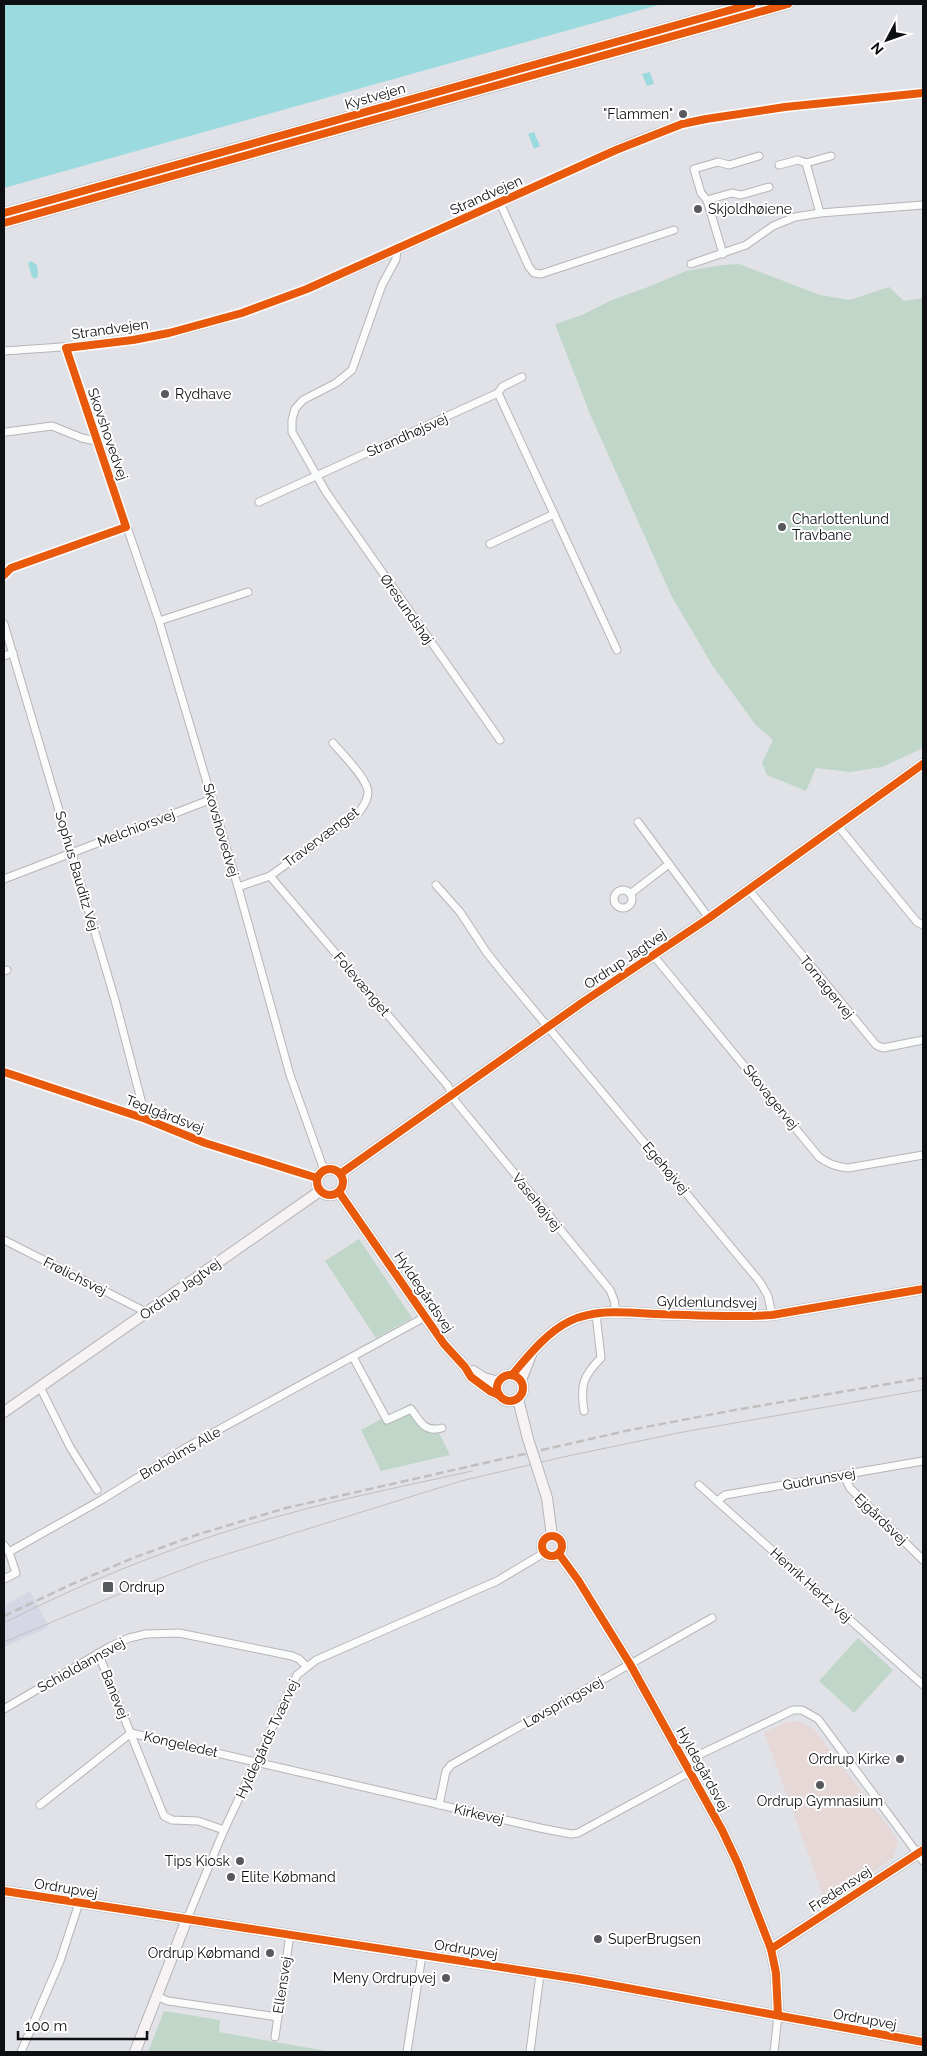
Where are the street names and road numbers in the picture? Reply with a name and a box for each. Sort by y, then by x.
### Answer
street label: Kystvejen [343,80,407,112]
street label: Strandvejen [447,172,525,218]
street label: Strandvejen [71,316,149,342]
street label: Skovshovedvej [85,386,131,482]
street label: Strandhøjsvej [364,410,450,460]
street label: Øresundshøj [377,571,437,647]
street label: Skovshovedvej [200,781,242,879]
street label: Travervænget [280,803,362,870]
street label: Melchiorsvej [95,806,177,850]
street label: Sophus Bauditz Vej [52,809,102,933]
street label: Ordrup Jagtvej [581,926,669,992]
street label: Folevænget [331,949,393,1019]
street label: Tornagervej [797,952,857,1022]
street label: Skovagervej [740,1061,802,1133]
street label: Teglgårdsvej [124,1092,206,1136]
street label: Egehøjvej [639,1139,693,1197]
street label: Vasehøjvej [509,1170,565,1234]
street label: Hyldegårdsvej [391,1249,457,1335]
street label: Frølichsvej [41,1253,109,1299]
street label: Ordrup Jagtvej [136,1255,224,1323]
street label: Gyldenlundsvej [657,1293,757,1311]
street label: Broholms Alle [137,1423,223,1483]
street label: Gudrunsvej [781,1465,857,1493]
street label: Ejgårdsvej [851,1490,911,1548]
street label: Henrik Hertz Vej [767,1544,855,1626]
street label: Schioldannsvej [35,1634,127,1696]
street label: Banevej [98,1667,132,1721]
street label: Løvspringsvej [520,1673,606,1731]
street label: Hyldegårds Tværvej [232,1677,302,1801]
street label: Hyldegårdsvej [673,1724,733,1814]
street label: Kongeledet [142,1728,220,1760]
street label: Kirkevej [453,1801,505,1827]
street label: Fredensvej [806,1863,874,1915]
street label: Ordrupvej [33,1875,99,1901]
street label: Ordrupvej [433,1936,499,1962]
street label: Ellensvej [270,1955,294,2015]
street label: Ordrupvej [832,2006,898,2032]

